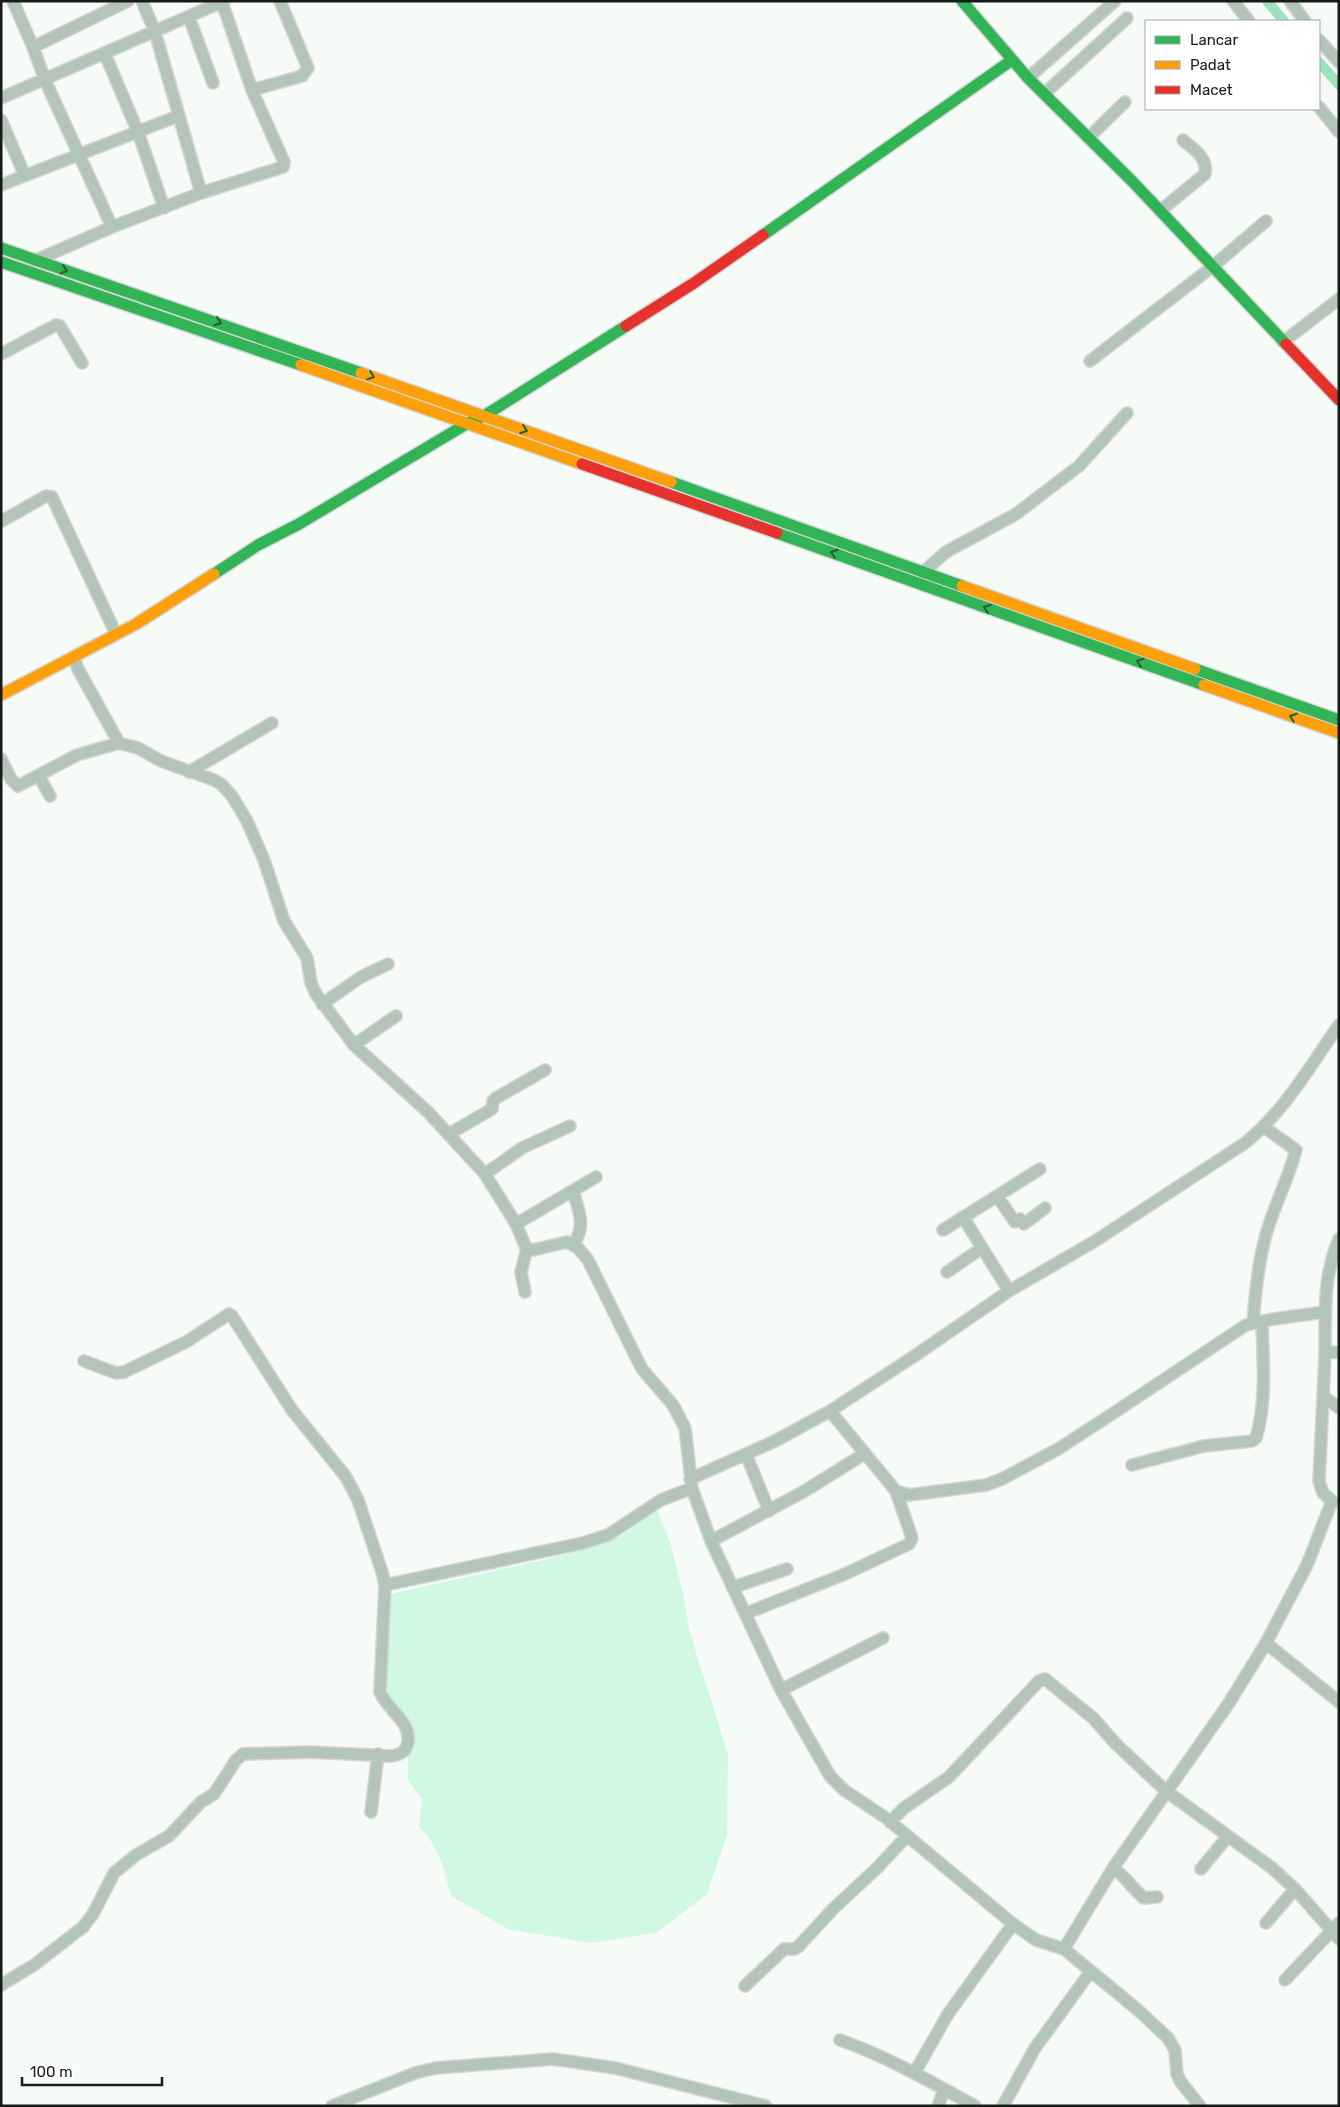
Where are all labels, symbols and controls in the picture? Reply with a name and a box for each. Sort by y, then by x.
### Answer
legend [1145,20,1320,110]
text: Lancar [1190,31,1238,49]
text: Padat [1190,56,1231,74]
text: Macet [1190,81,1233,99]
one-way arrow [59,264,68,274]
one-way arrow [213,316,221,326]
one-way arrow [366,370,375,380]
one-way arrow [520,424,528,434]
one-way arrow [830,549,838,559]
one-way arrow [983,604,991,614]
one-way arrow [1136,658,1145,668]
one-way arrow [1289,713,1298,723]
scale bar [22,2054,162,2086]
text: 100 m [30,2063,72,2081]

